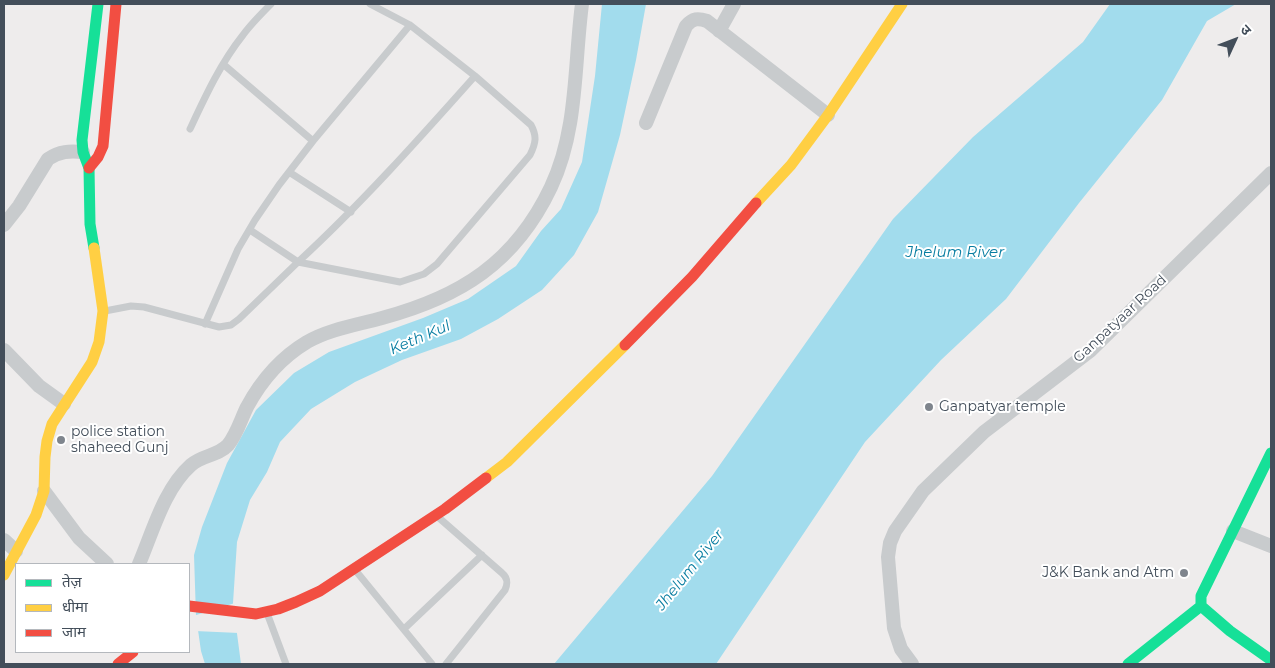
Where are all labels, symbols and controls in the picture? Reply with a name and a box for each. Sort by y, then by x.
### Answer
north arrow [1210,15,1260,65]
text: उ [1237,21,1255,39]
water label: Jhelum River [906,244,1004,262]
street label: Ganpatyaar Road [1070,272,1170,366]
water label: Keth Kul [387,317,453,359]
place label: Ganpatyar temple [939,399,1066,415]
marker: Ganpatyar temple [923,401,935,413]
place label: police station shaheed Gunj [71,424,169,457]
marker: police station shaheed Gunj [55,434,67,446]
water label: Jhelum River [652,526,728,614]
legend [15,563,190,653]
place label: J&K Bank and Atm [1042,565,1174,581]
marker: J&K Bank and Atm [1178,567,1190,579]
text: तेज़ [62,572,82,591]
text: धीमा [62,597,88,616]
text: जाम [62,622,86,641]

